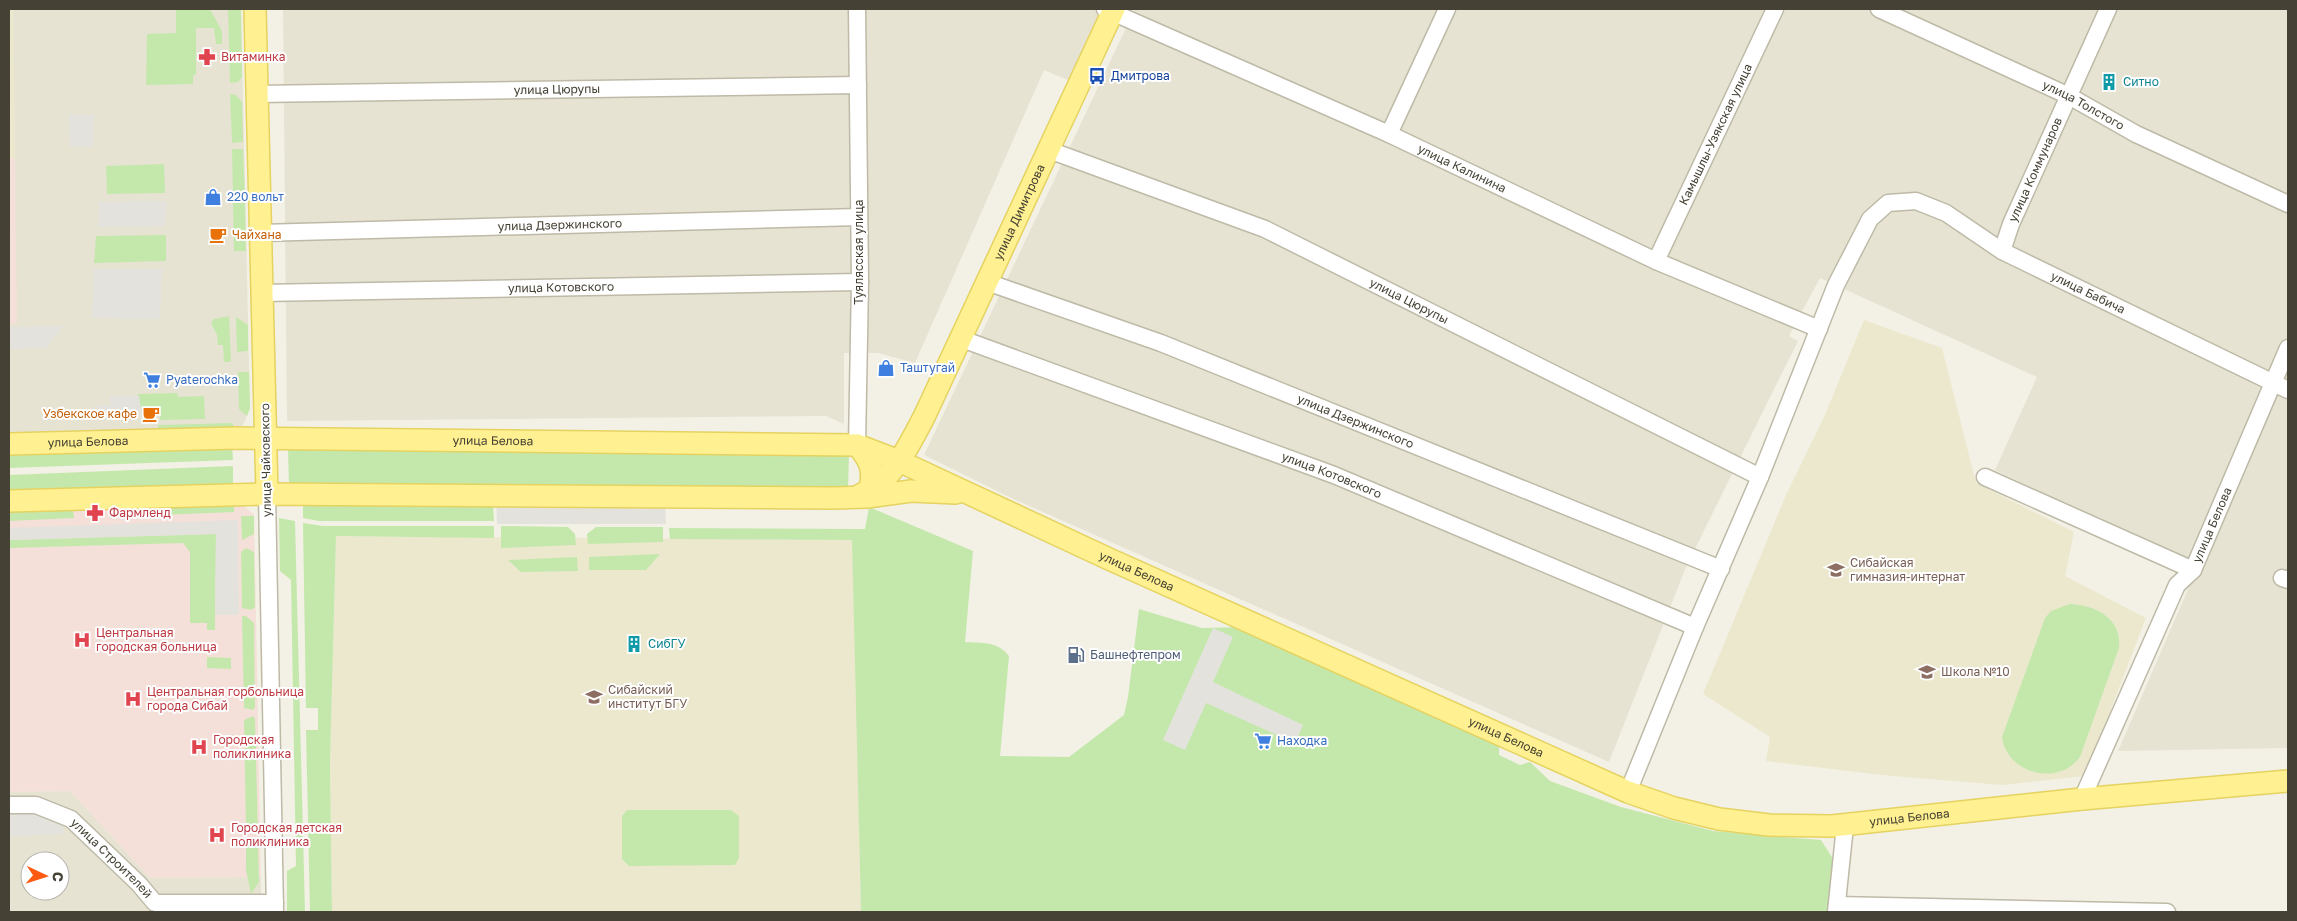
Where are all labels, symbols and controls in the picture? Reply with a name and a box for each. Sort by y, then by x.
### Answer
pharmacy icon: Витаминка [197,47,217,67]
place label: Витаминка [221,49,286,64]
street label: Камышлы-Узякская улица [1676,61,1755,207]
bus stop icon: Дмитрова [1087,66,1107,86]
place label: Дмитрова [1111,68,1170,83]
building icon: Ситно [2099,72,2119,92]
place label: Ситно [2123,74,2159,89]
street label: улица Толстого [2040,77,2127,133]
street label: улица Цюрупы [514,81,600,97]
street label: улица Коммунаров [2005,115,2065,224]
street label: улица Калинина [1415,141,1509,196]
street label: улица Димитрова [990,162,1048,262]
shop icon: 220 вольт [203,187,223,207]
place label: 220 вольт [227,189,284,204]
street label: Туялясская улица [851,199,866,305]
street label: улица Дзержинского [497,215,622,234]
cafe icon: Чайхана [208,225,228,245]
place label: Чайхана [232,227,282,242]
street label: улица Бабича [2049,268,2128,317]
street label: улица Цюрупы [1367,275,1451,327]
street label: улица Котовского [508,279,614,295]
shop icon: Таштугай [876,358,896,378]
place label: Таштугай [900,360,955,375]
supermarket icon: Pyaterochka [142,370,162,390]
place label: Pyaterochka [166,372,238,387]
street label: улица Дзержинского [1295,391,1416,451]
street label: улица Чайковского [257,403,274,517]
cafe icon: Узбекское кафе [141,404,161,424]
place label: Узбекское кафе [43,406,137,421]
street label: улица Белова [452,432,533,448]
street label: улица Белова [47,433,129,450]
street label: улица Котовского [1280,449,1384,501]
street label: улица Белова [2189,485,2235,565]
pharmacy icon: Фармленд [85,503,105,523]
place label: Фармленд [109,505,171,520]
street label: улица Белова [1097,547,1177,594]
place label: Сибайская гимназия-интернат [1850,555,1965,584]
school or university icon: Сибайская гимназия-интернат [1826,560,1846,580]
place label: Центральная городская больница [96,625,217,654]
hospital icon: Центральная городская больница [72,630,92,650]
building icon: СибГУ [624,634,644,654]
place label: СибГУ [648,636,686,651]
fuel station icon: Башнефтепром [1066,645,1086,665]
place label: Башнефтепром [1090,647,1181,662]
school or university icon: Школа №10 [1917,662,1937,682]
place label: Школа №10 [1941,664,2010,679]
place label: Сибайский институт БГУ [608,682,687,711]
place label: Центральная горбольница города Сибай [147,684,304,713]
school or university icon: Сибайский институт БГУ [584,687,604,707]
hospital icon: Центральная горбольница города Сибай [123,689,143,709]
street label: улица Белова [1466,713,1546,760]
supermarket icon: Находка [1253,731,1273,751]
place label: Городская поликлиника [213,732,291,761]
place label: Находка [1277,733,1327,748]
hospital icon: Городская поликлиника [189,737,209,757]
street label: улица Белова [1868,805,1950,829]
street label: улица Строителей [68,815,156,901]
place label: Городская детская поликлиника [231,820,342,849]
hospital icon: Городская детская поликлиника [207,825,227,845]
north arrow [20,851,70,901]
text: С [50,871,67,883]

